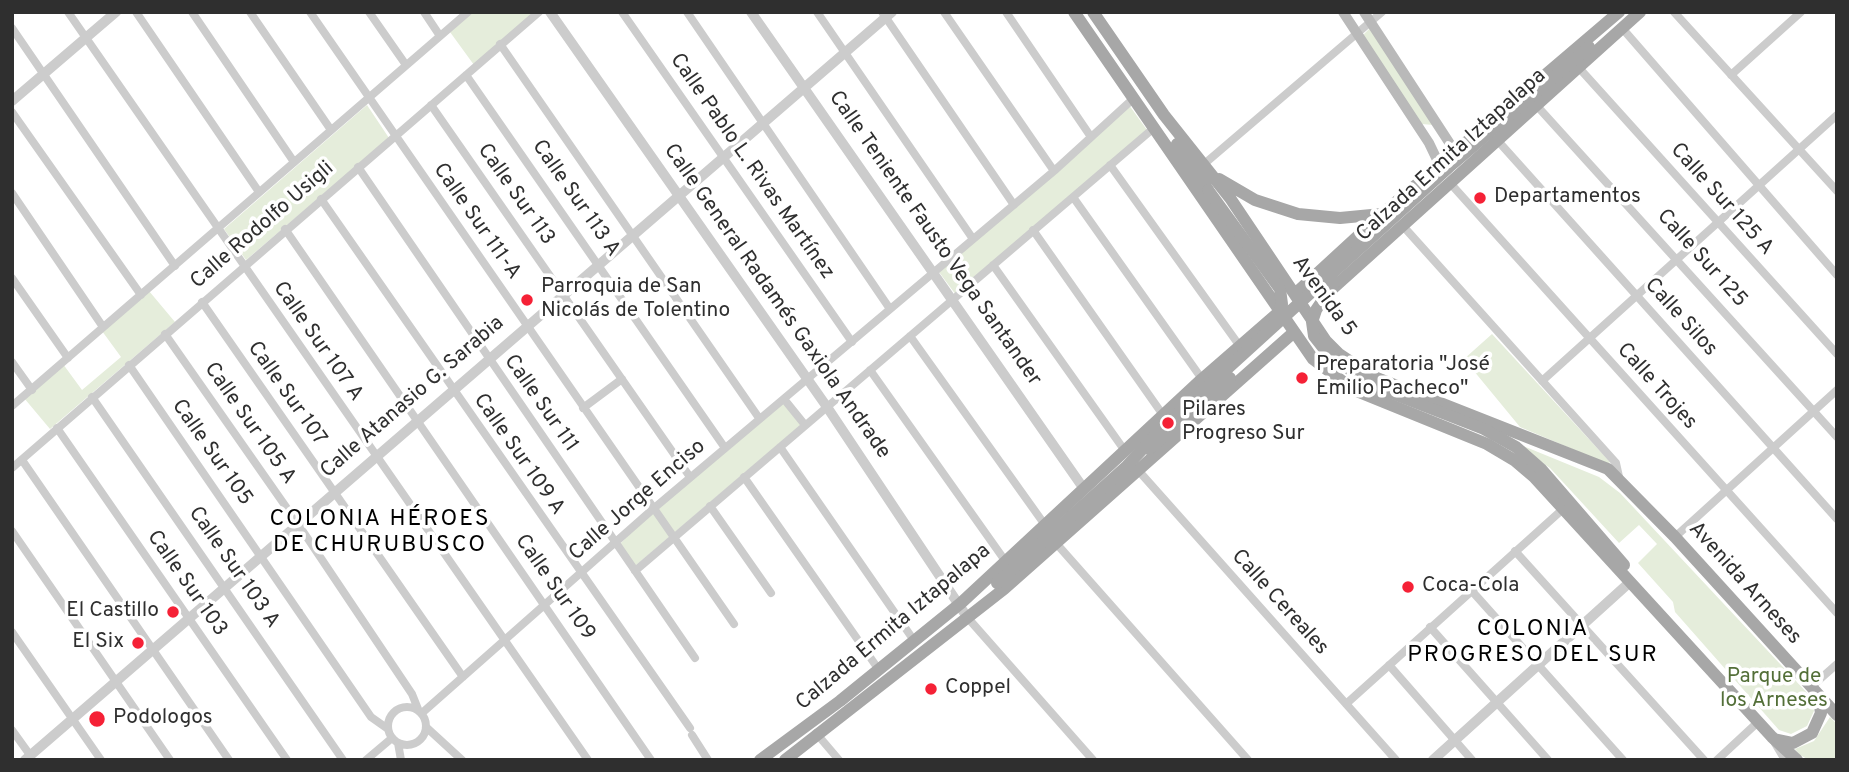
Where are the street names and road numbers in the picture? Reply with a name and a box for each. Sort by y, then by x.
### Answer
street label: Calle Pablo L. Rivas Martínez [663,49,839,285]
street label: Calzada Ermita Iztapalapa [1352,64,1552,248]
street label: Calle Teniente Fausto Vega Santander [822,87,1046,391]
street label: Calle Sur 113 A [525,136,625,262]
street label: Calle Sur 125 A [1664,139,1778,261]
street label: Calle Sur 113 [471,140,559,250]
street label: Calle General Radamés Gaxiola Andrade [657,140,895,464]
street label: Calle Rodolfo Usigli [186,157,340,295]
street label: Calle Sur 111-A [427,159,525,285]
street label: Calle Sur 125 [1650,205,1752,313]
street label: Avenida 5 [1285,252,1361,342]
street label: Calle Silos [1638,274,1722,362]
street label: Calle Sur 107 A [266,277,368,407]
street label: Calle Atanasio G. Sarabia [316,312,510,484]
street label: Calle Sur 107 [241,337,331,451]
street label: Calle Trojes [1611,338,1701,436]
street label: Calle Sur 111 [497,350,583,458]
street label: Calle Sur 105 A [198,358,300,490]
street label: Calle Sur 109 A [467,389,569,521]
street label: Calle Sur 105 [165,395,257,511]
street label: Calle Jorge Enciso [565,435,711,567]
street label: Calle Sur 103 A [182,502,284,634]
street label: Avenida Arneses [1682,517,1806,651]
street label: Calle Sur 103 [140,526,232,642]
street label: Calle Sur 109 [508,530,600,646]
street label: Calzada Ermita Iztapalapa [792,539,996,717]
street label: Calle Cereales [1225,545,1333,661]

